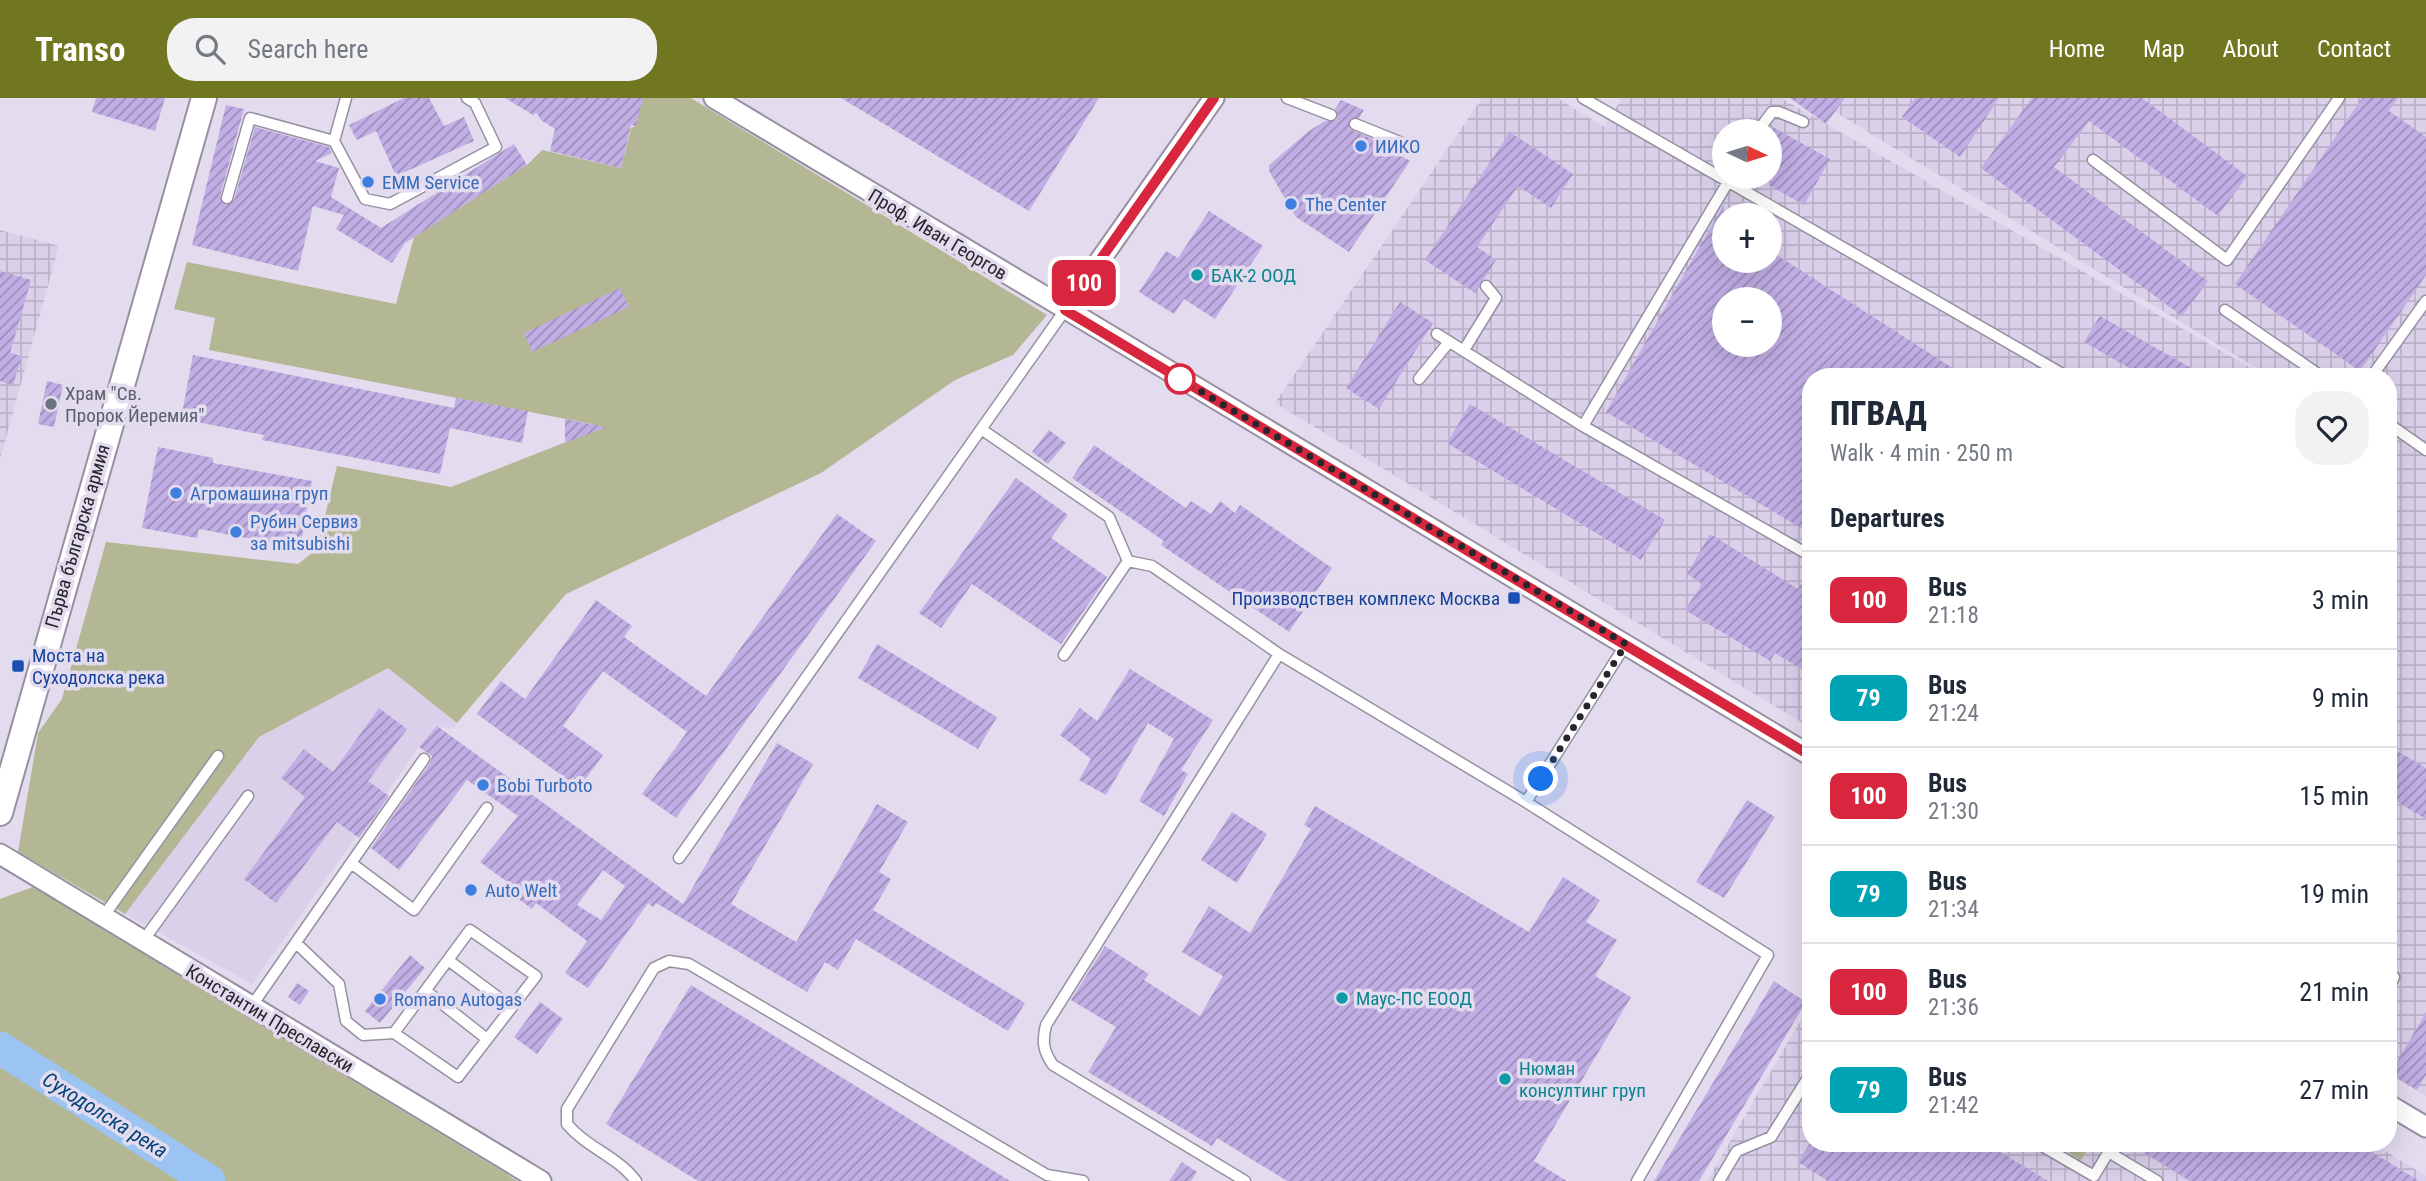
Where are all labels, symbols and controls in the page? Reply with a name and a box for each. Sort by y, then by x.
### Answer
search box [167,18,657,81]
text: Transo [35,30,125,69]
icon: search [191,30,229,68]
text: Search here [247,34,368,64]
text: Home [2049,35,2105,63]
text: Map [2143,35,2185,63]
text: About [2223,35,2279,63]
text: Contact [2317,35,2391,63]
north arrow [1712,119,1782,189]
map controls [1712,119,1782,357]
place label: ИИКО [1375,135,1420,158]
marker: ИИКО [1353,138,1369,154]
place label: EMM Service [382,171,479,194]
marker: EMM Service [360,174,376,190]
street label: Проф. Иван Георгов [864,184,1011,285]
place label: The Center [1305,193,1387,216]
marker: The Center [1283,196,1299,212]
button: + [1712,203,1782,273]
line badge: 100 [1044,260,1124,306]
place label: БАК-2 ООД [1211,264,1296,287]
marker: БАК-2 ООД [1189,267,1205,283]
text: 100 [1066,269,1102,297]
button: − [1712,287,1782,357]
unlabelled marker [1165,364,1195,394]
place label: Храм "Св. Пророк Йеремия" [65,382,204,427]
button: heart [2295,391,2369,465]
text: ПГВАД [1830,394,1927,433]
marker: Храм "Св. Пророк Йеремия" [43,396,59,412]
text: Walk · 4 min · 250 m [1830,440,2013,467]
street label: Първа българска армия [40,442,115,631]
place label: Агромашина груп [190,482,328,505]
marker: Агромашина груп [168,485,184,501]
text: Departures [1830,503,1945,533]
place label: Рубин Сервиз за mitsubishi [250,510,358,555]
marker: Рубин Сервиз за mitsubishi [228,524,244,540]
text: Bus [1928,572,1967,602]
text: 3 min [2312,585,2369,615]
text: 100 [1850,586,1887,614]
place label: Производствен комплекс Москва [1232,587,1500,610]
marker: Производствен комплекс Москва [1506,590,1522,606]
text: 21:18 [1928,602,1979,629]
place label: Моста на Суходолска река [32,644,165,689]
marker: Моста на Суходолска река [10,658,26,674]
text: Bus [1928,670,1967,700]
text: 9 min [2312,683,2369,713]
text: 79 [1856,684,1881,712]
text: 21:24 [1928,700,1979,727]
your location [1523,761,1558,796]
text: Bus [1928,768,1967,798]
place label: Bobi Turboto [497,774,593,797]
marker: Bobi Turboto [475,777,491,793]
text: 15 min [2299,781,2369,811]
text: 100 [1850,782,1887,810]
text: 21:30 [1928,798,1979,825]
text: Bus [1928,866,1967,896]
place label: Auto Welt [485,879,557,902]
text: 19 min [2299,879,2369,909]
text: 79 [1856,880,1881,908]
marker: Auto Welt [463,882,479,898]
text: 21:34 [1928,896,1979,923]
street label: Константин Преславски [182,959,358,1078]
text: Bus [1928,964,1967,994]
text: 21 min [2299,977,2369,1007]
text: 100 [1850,978,1887,1006]
place label: Маус-ПС ЕООД [1356,987,1472,1010]
place label: Romano Autogas [394,988,522,1011]
marker: Маус-ПС ЕООД [1334,990,1350,1006]
marker: Romano Autogas [372,991,388,1007]
text: 21:36 [1928,994,1979,1021]
place label: Нюман консултинг груп [1519,1057,1646,1102]
text: Bus [1928,1062,1967,1092]
water label: Суходолска река [38,1067,172,1163]
marker: Нюман консултинг груп [1497,1071,1513,1087]
text: 27 min [2299,1075,2369,1105]
text: 79 [1856,1076,1881,1104]
text: 21:42 [1928,1092,1979,1119]

